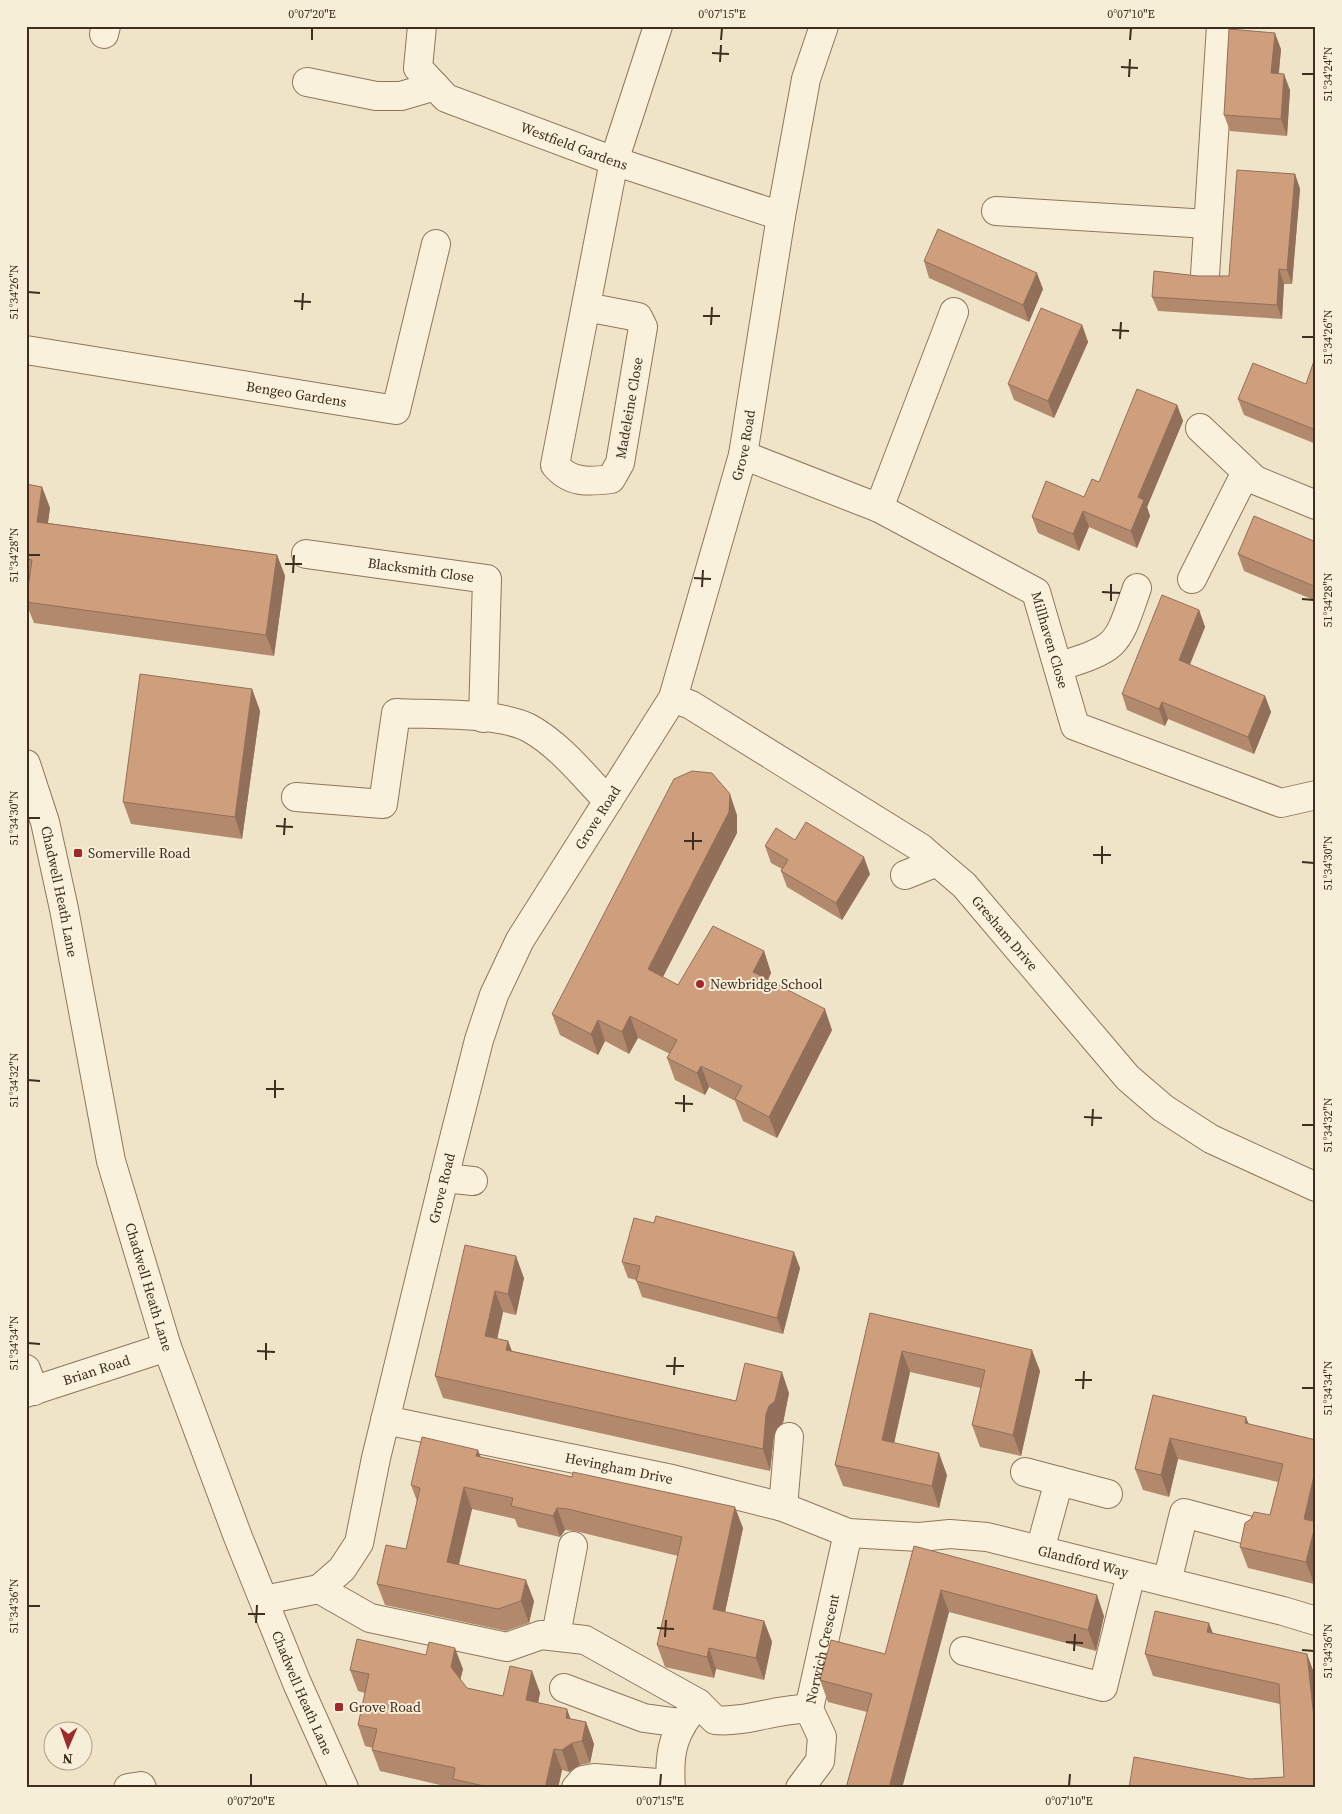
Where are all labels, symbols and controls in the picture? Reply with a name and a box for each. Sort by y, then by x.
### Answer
text: 0°07'20"E [288,6,336,22]
text: 0°07'15"E [698,6,746,22]
text: 0°07'10"E [1107,6,1155,22]
text: 51°34'24"N [1320,46,1336,102]
street label: Westfield Gardens [518,117,630,175]
text: 51°34'26"N [6,264,22,320]
text: 51°34'26"N [1320,309,1336,365]
street label: Madeleine Close [610,356,648,460]
street label: Bengeo Gardens [245,376,348,412]
street label: Grove Road [726,408,760,483]
text: 51°34'28"N [6,527,22,583]
street label: Blacksmith Close [366,553,475,587]
text: 51°34'28"N [1320,572,1336,628]
street label: Millhaven Close [1026,589,1074,691]
street label: Grove Road [570,782,625,853]
text: 51°34'30"N [6,790,22,846]
street label: Chadwell Heath Lane [36,824,83,959]
text: 51°34'30"N [1320,835,1336,891]
place label: Somerville Road [88,843,190,863]
marker: Somerville Road [72,847,84,859]
street label: Gresham Drive [967,891,1043,975]
place label: Newbridge School [710,974,823,994]
marker: Newbridge School [694,978,706,990]
text: 51°34'32"N [6,1052,22,1108]
text: 51°34'32"N [1320,1097,1336,1153]
street label: Grove Road [423,1151,460,1226]
street label: Chadwell Heath Lane [120,1220,178,1354]
text: 51°34'34"N [6,1315,22,1371]
street label: Brian Road [60,1350,133,1390]
text: 51°34'34"N [1320,1360,1336,1416]
street label: Hevingham Drive [563,1447,675,1489]
street label: Glandford Way [1036,1540,1131,1582]
text: 51°34'36"N [6,1578,22,1634]
street label: Norwich Crescent [800,1592,844,1706]
text: 51°34'36"N [1320,1623,1336,1679]
street label: Chadwell Heath Lane [267,1628,338,1758]
place label: Grove Road [349,1697,421,1717]
marker: Grove Road [333,1701,345,1713]
north arrow [42,1722,92,1772]
text: N [62,1749,73,1769]
text: 0°07'20"E [227,1793,275,1809]
text: 0°07'15"E [636,1793,684,1809]
text: 0°07'10"E [1045,1793,1093,1809]

